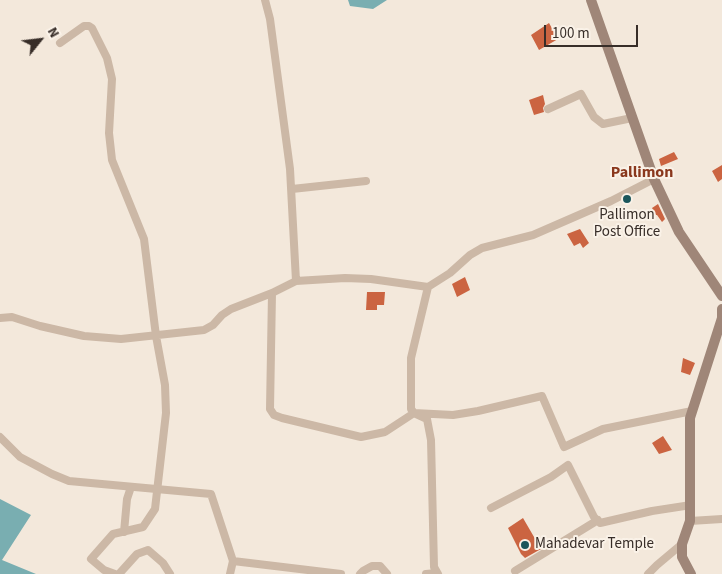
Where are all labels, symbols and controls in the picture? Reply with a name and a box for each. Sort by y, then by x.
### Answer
north arrow [15,15,65,65]
scale bar [547,15,641,47]
text: 100 m [552,23,590,44]
text: N [42,24,64,42]
district label: Pallimon [611,163,673,183]
marker: Pallimon Post Office [621,193,633,205]
place label: Pallimon Post Office [594,207,660,242]
place label: Mahadevar Temple [535,536,654,554]
marker: Mahadevar Temple [519,539,531,551]

